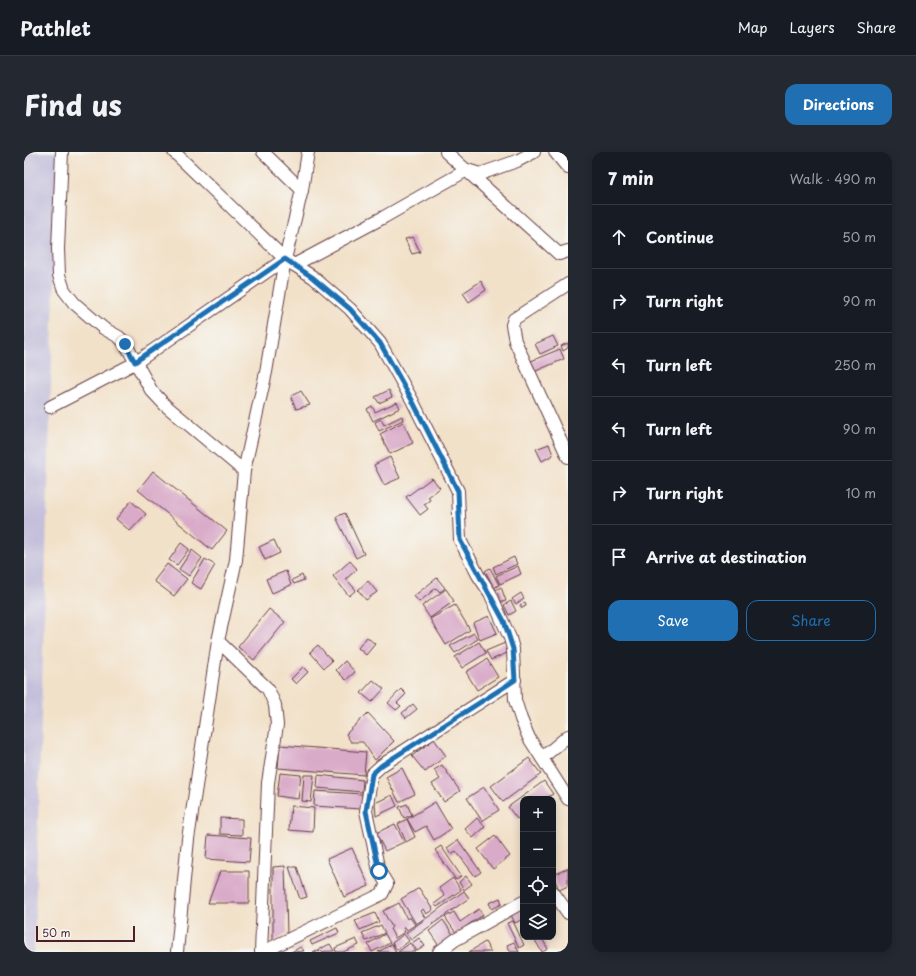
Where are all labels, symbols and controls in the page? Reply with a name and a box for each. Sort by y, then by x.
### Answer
text: Pathlet [20,14,91,42]
text: Map [738,17,768,38]
text: Layers [790,17,835,38]
text: Share [857,17,896,38]
text: Find us [24,83,122,126]
button: Directions [785,84,892,125]
text: 7 min [608,165,654,191]
text: Walk · 490 m [790,169,876,188]
text: Continue [646,225,714,248]
icon: ahead [608,226,630,248]
text: 50 m [842,227,876,246]
text: Turn right [646,289,723,312]
icon: right [608,290,630,312]
text: 90 m [843,291,876,310]
route end [116,335,134,353]
text: Turn left [646,353,712,376]
icon: left [608,354,630,376]
text: 250 m [834,355,876,374]
text: Turn left [646,417,712,440]
icon: left [608,418,630,440]
text: 90 m [843,419,876,438]
text: Turn right [646,481,723,504]
icon: right [608,482,630,504]
text: 10 m [846,483,876,502]
text: Arrive at destination [646,545,807,568]
icon: arrive [608,546,630,568]
button: Save [608,600,738,641]
button: Share [746,600,876,641]
map controls [520,796,556,940]
button: + [520,796,556,832]
button: − [520,832,556,868]
route start [370,862,388,880]
button: locate [520,868,556,904]
button: layers [520,904,556,940]
scale bar [36,924,135,943]
text: 50 m [42,924,71,941]

